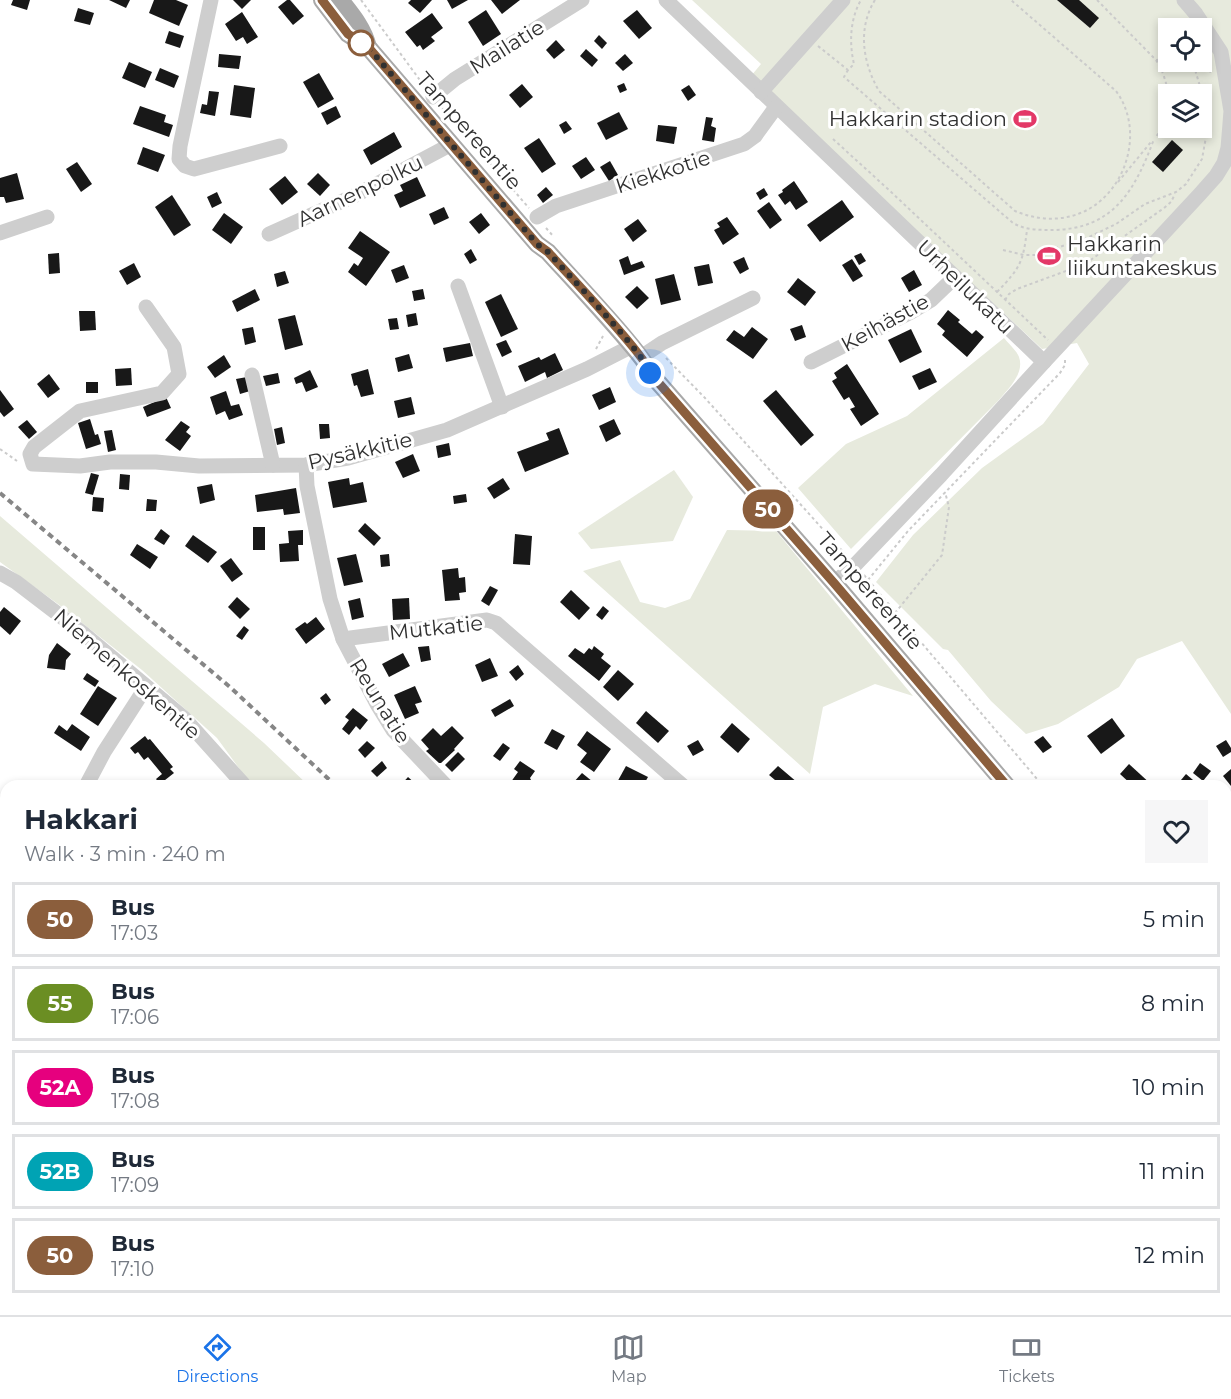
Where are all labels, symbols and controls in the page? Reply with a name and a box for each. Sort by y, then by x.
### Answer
street label: Mailatie [465,14,549,79]
map controls [1158,18,1212,138]
button: locate [1158,18,1212,72]
unlabelled marker [348,30,374,56]
street label: Tampereentie [412,67,527,195]
button: layers [1158,84,1212,138]
place label: Hakkarin stadion [829,106,1007,131]
sports icon: Hakkarin stadion [1012,106,1038,132]
street label: Kiekkotie [612,144,713,199]
street label: Aarnenpolku [293,149,427,232]
place label: Hakkarin liikuntakeskus [1067,231,1217,280]
street label: Urheilukatu [912,234,1019,339]
sports icon: Hakkarin liikuntakeskus [1036,243,1062,269]
street label: Keihästie [837,288,933,357]
your location [635,358,665,388]
street label: Pysäkkitie [305,426,415,475]
line badge: 50 [741,490,795,528]
text: 50 [755,497,781,522]
street label: Tampereentie [813,527,928,655]
street label: Niemenkoskentie [49,603,206,744]
street label: Mutkatie [388,610,484,645]
street label: Reunatie [345,654,416,748]
button: heart [1145,800,1208,863]
text: Hakkari [24,802,138,836]
text: Walk · 3 min · 240 m [24,842,226,866]
text: Bus [111,894,155,921]
text: 5 min [1143,906,1205,933]
text: 50 [47,907,73,932]
text: 17:03 [111,921,158,945]
text: Bus [111,978,155,1005]
text: 8 min [1141,990,1205,1017]
text: 55 [48,991,72,1016]
text: 17:06 [111,1005,159,1029]
text: Bus [111,1062,155,1089]
text: 10 min [1133,1074,1205,1101]
text: 52A [40,1075,80,1100]
text: 17:08 [111,1089,160,1113]
text: Bus [111,1146,155,1173]
text: 11 min [1139,1158,1205,1185]
text: 52B [40,1159,80,1184]
text: 17:09 [111,1173,159,1197]
text: Bus [111,1230,155,1257]
text: 12 min [1135,1242,1205,1269]
text: 50 [47,1243,73,1268]
text: 17:10 [111,1257,154,1281]
tab: Directions [176,1331,258,1386]
tab: Map [611,1331,646,1386]
tab: Tickets [999,1331,1055,1386]

